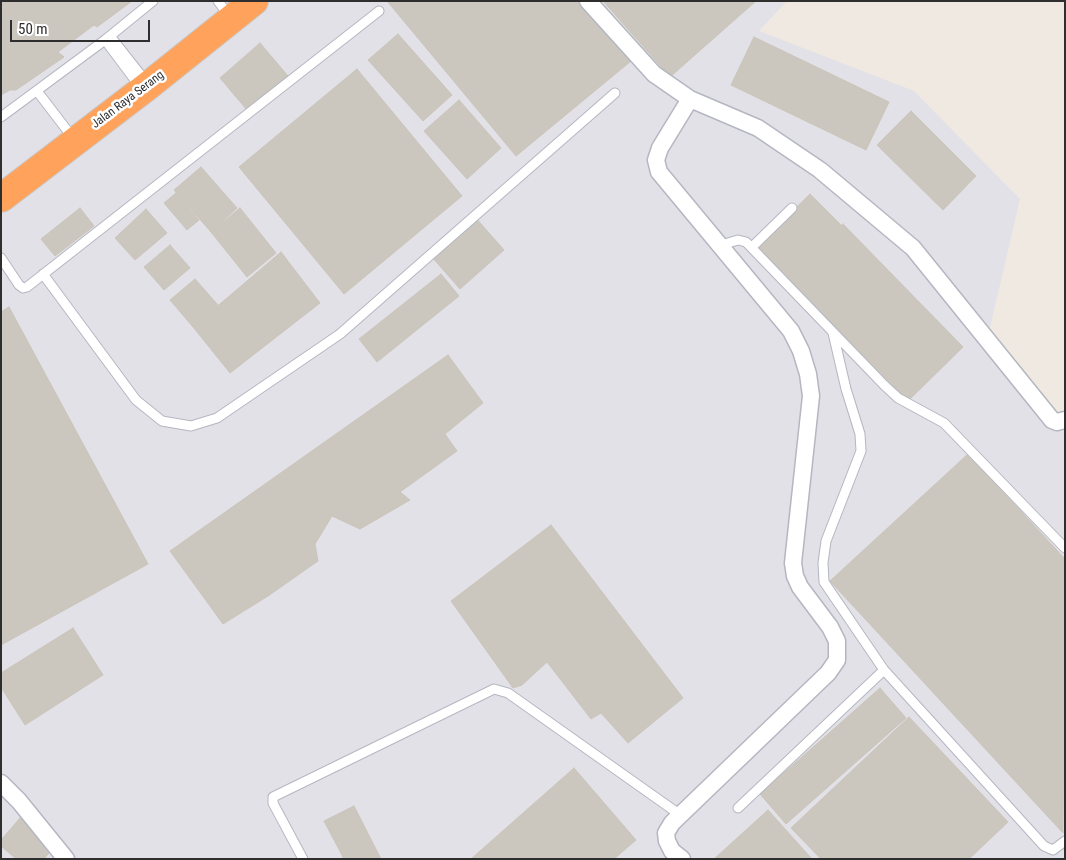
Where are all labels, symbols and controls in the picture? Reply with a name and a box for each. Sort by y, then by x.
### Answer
scale bar [12,10,152,42]
text: 50 m [18,20,48,38]
street label: Jalan Raya Serang [89,68,167,132]

